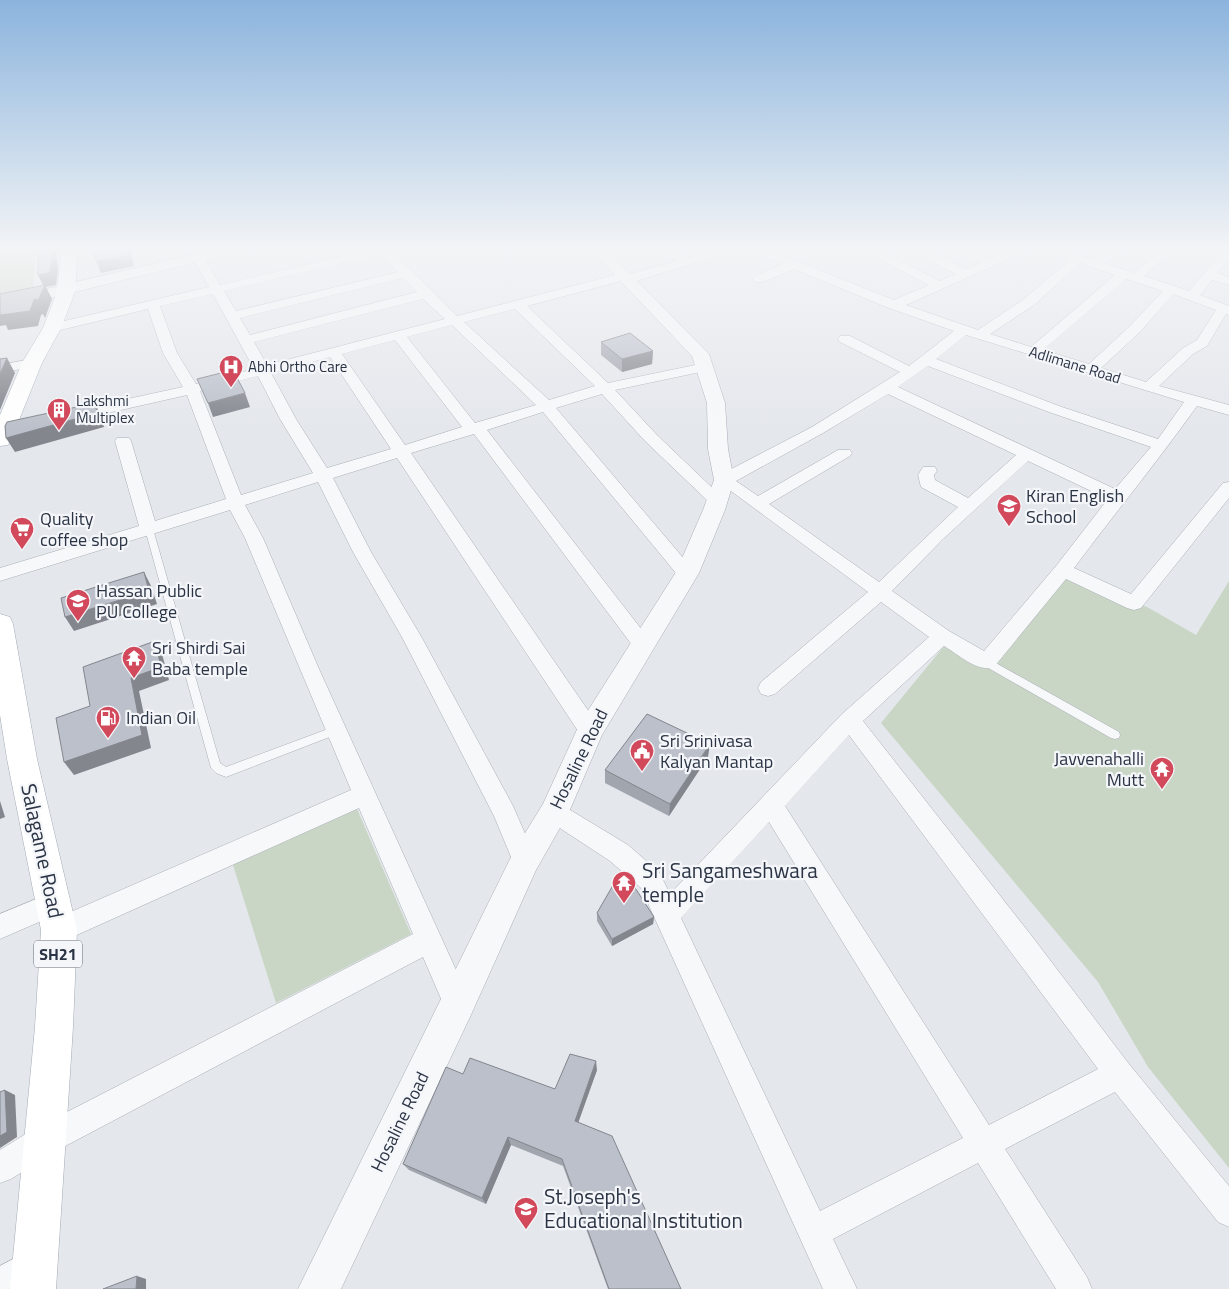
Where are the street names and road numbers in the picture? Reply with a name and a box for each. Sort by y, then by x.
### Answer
street label: Adlimane Road [1026,340,1124,389]
street label: Hosaline Road [543,704,615,814]
street label: Salagame Road [13,781,73,921]
road number: SH21 [34,941,82,968]
street label: Hosaline Road [364,1067,436,1177]

